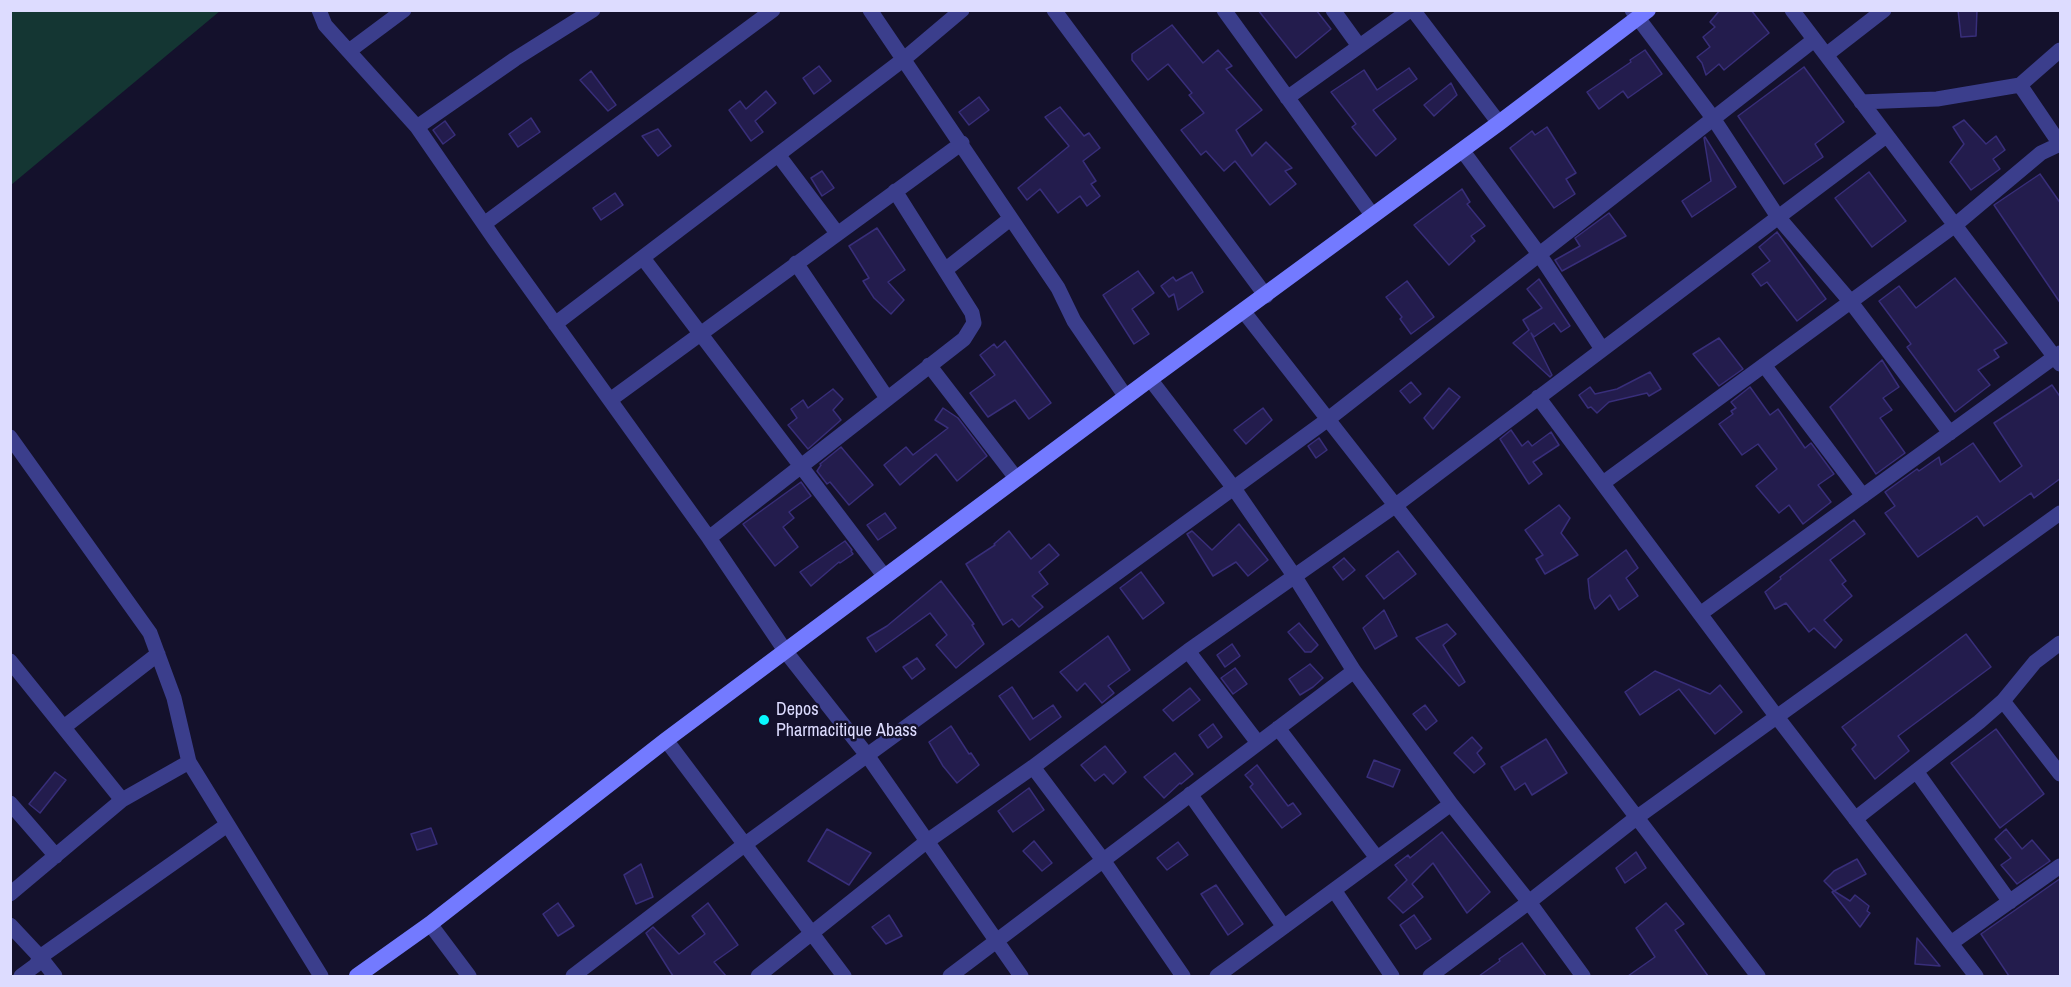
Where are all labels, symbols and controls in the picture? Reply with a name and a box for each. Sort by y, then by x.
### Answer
place label: Depos Pharmacitique Abass [776,699,917,742]
marker: Depos Pharmacitique Abass [757,713,771,727]

